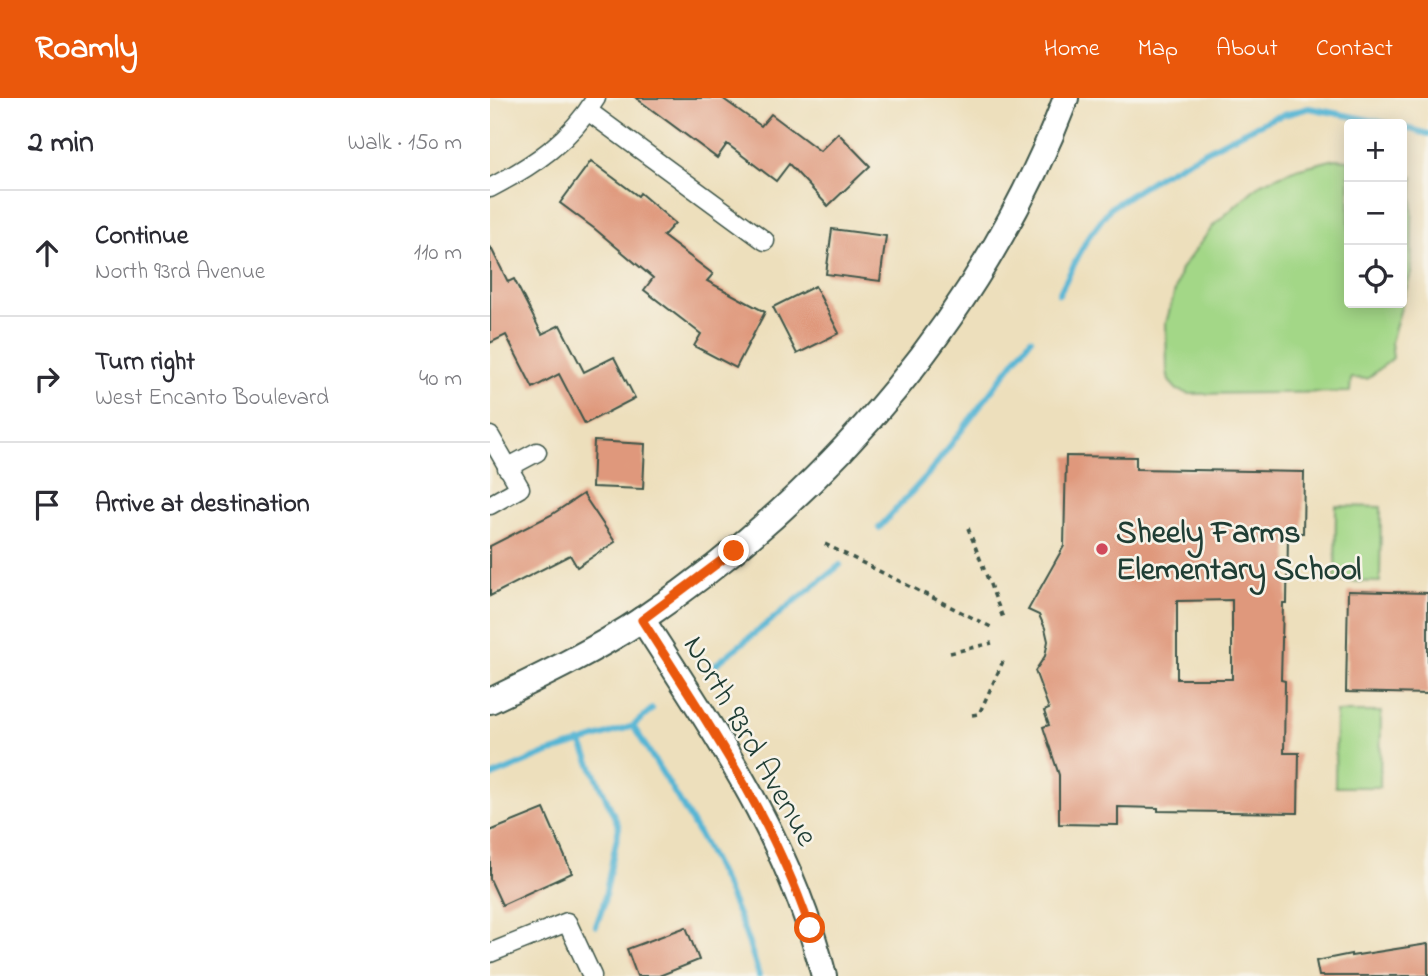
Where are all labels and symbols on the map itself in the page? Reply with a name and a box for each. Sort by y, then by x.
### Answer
place label: Sheely Farms Elementary School [1116,511,1361,596]
route end [718,535,749,566]
marker: Sheely Farms Elementary School [1094,541,1110,557]
street label: North 93rd Avenue [669,628,829,857]
route start [794,912,825,943]

